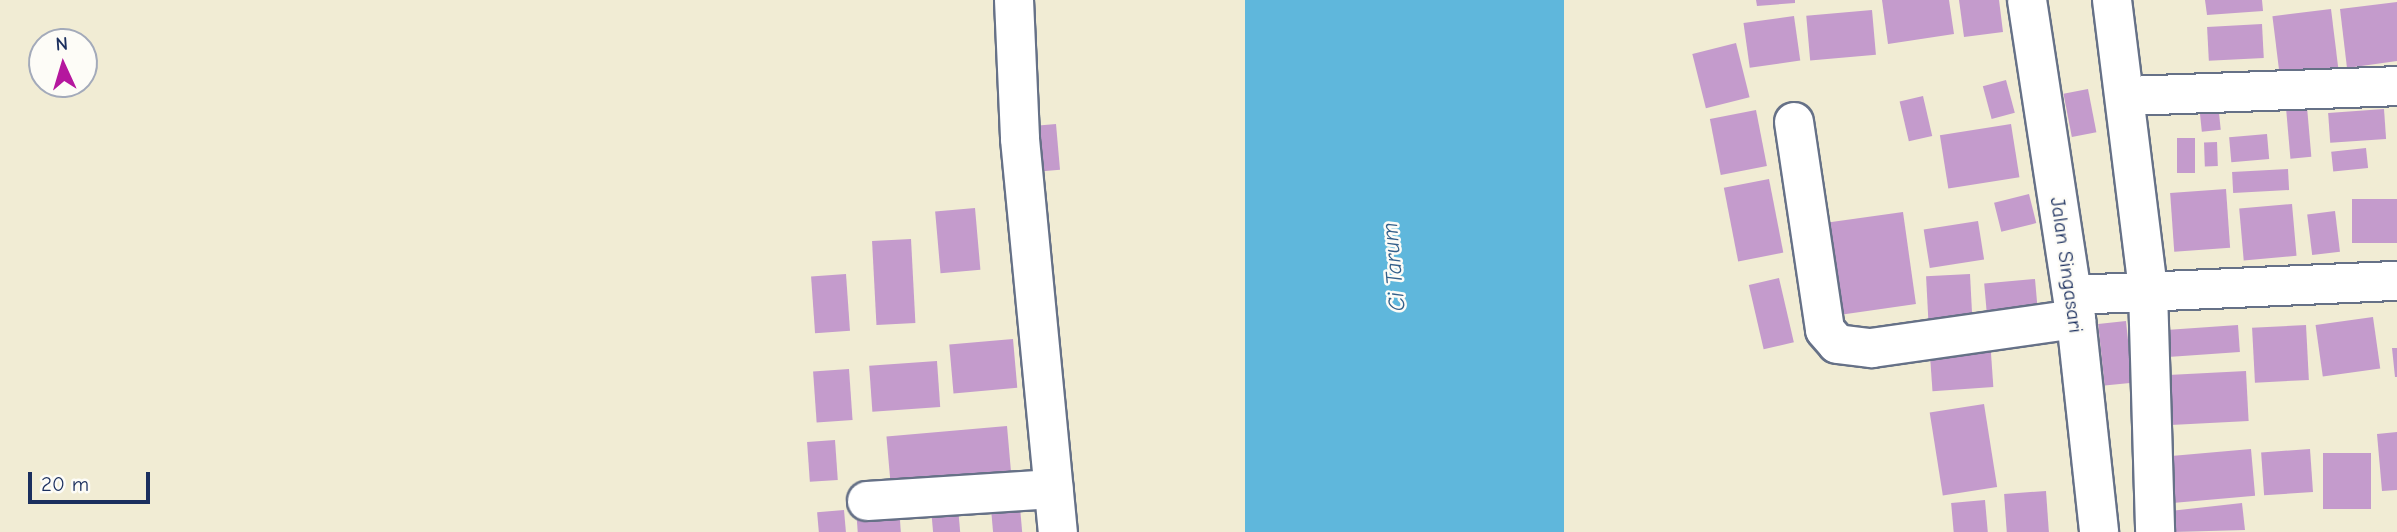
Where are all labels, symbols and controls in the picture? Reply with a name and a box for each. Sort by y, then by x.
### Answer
north arrow [28,28,98,98]
text: N [55,33,69,55]
street label: Jalan Singasari [2045,195,2089,335]
water label: Ci Tarum [1376,221,1412,313]
scale bar [32,458,154,502]
text: 20 m [41,472,89,496]

